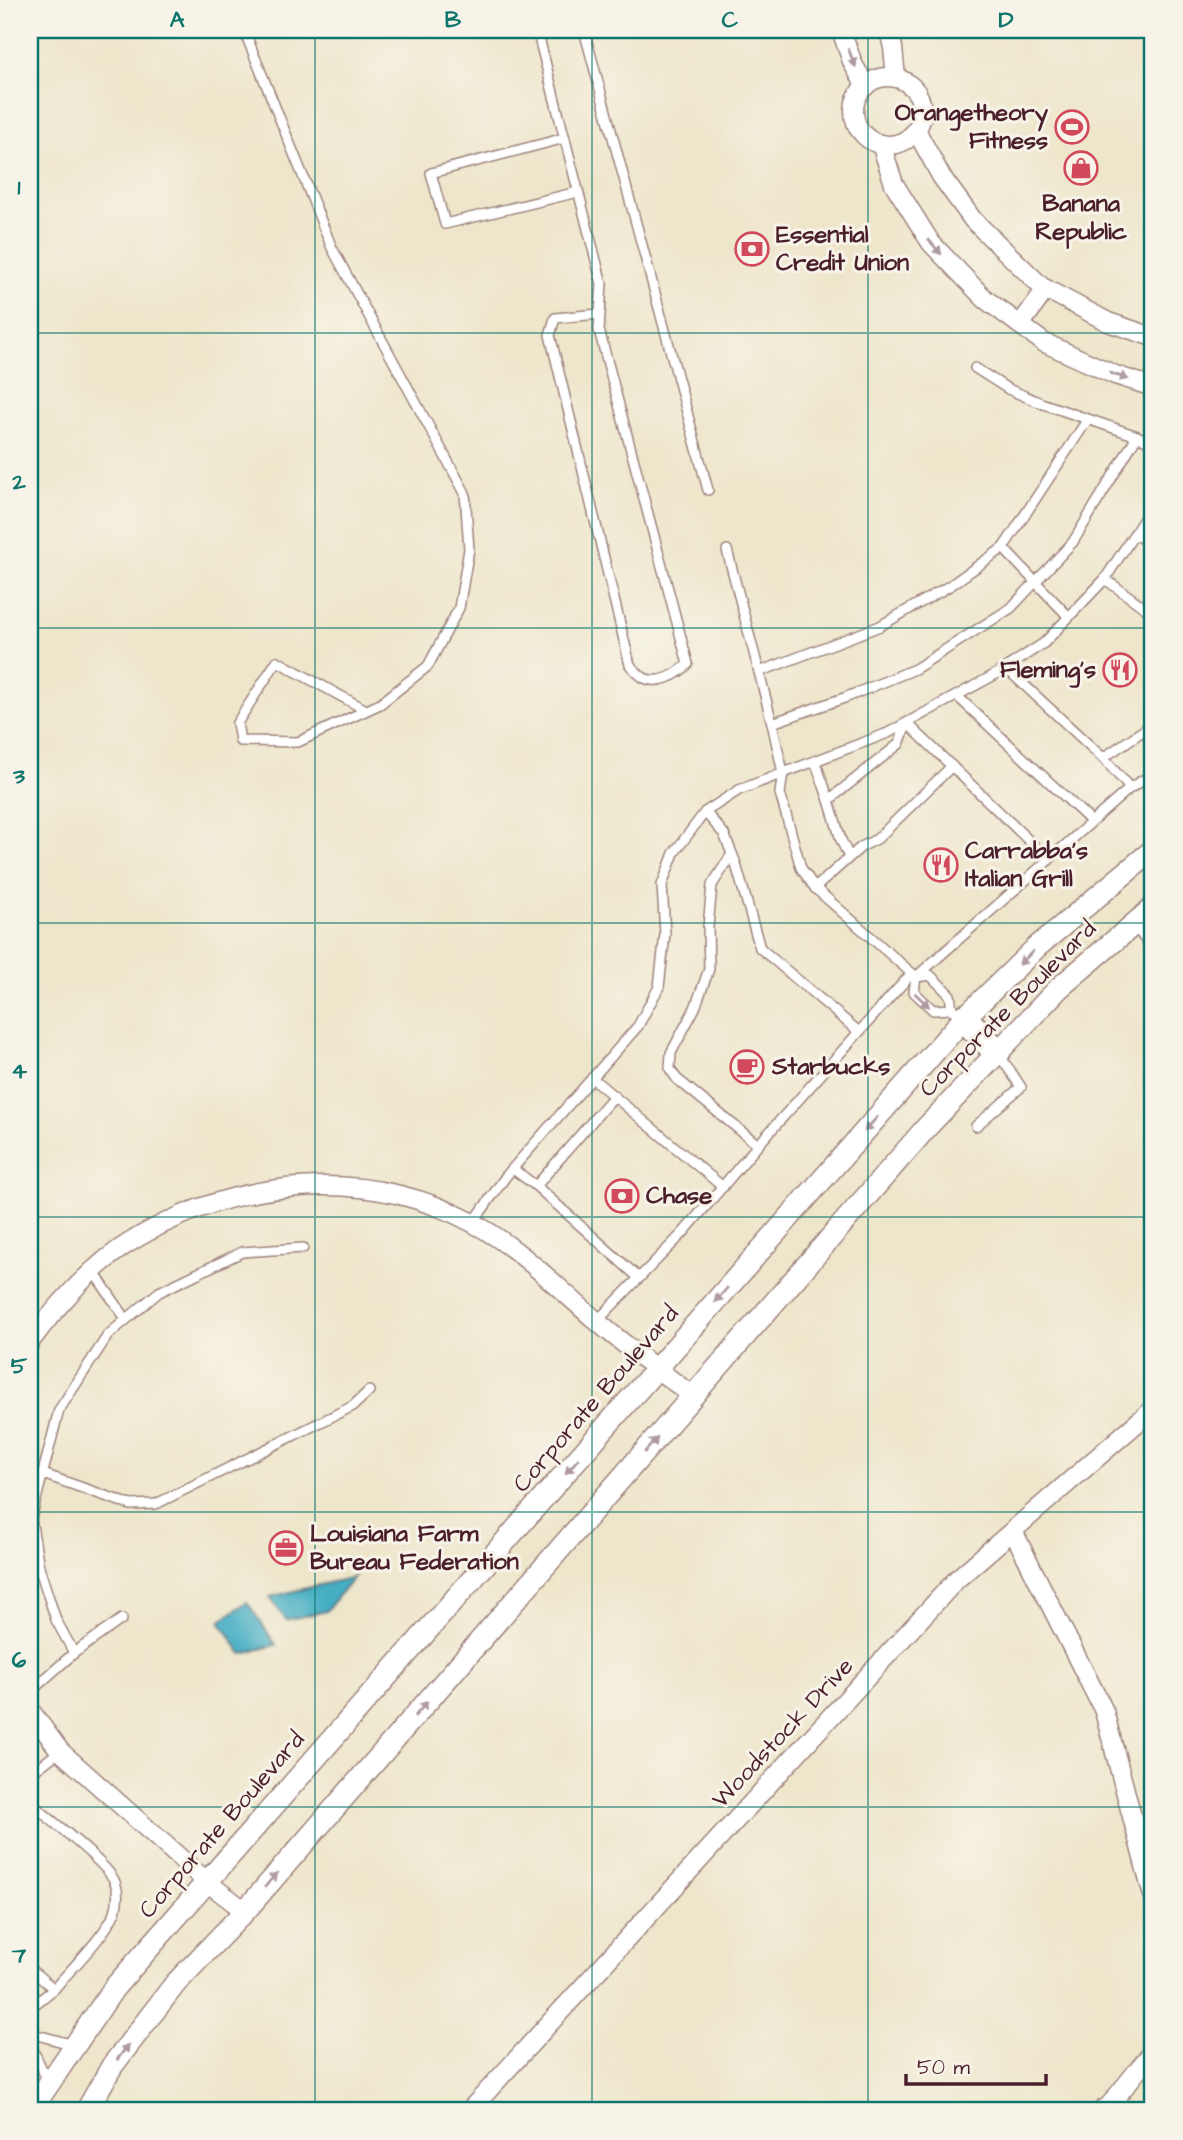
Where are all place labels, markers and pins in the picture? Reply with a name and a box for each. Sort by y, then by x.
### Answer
place label: Orangetheory Fitness [895,96,1049,158]
sports icon: Orangetheory Fitness [1053,108,1091,146]
shop icon: Banana Republic [1062,149,1100,187]
place label: Banana Republic [1035,187,1127,249]
place label: Essential Credit Union [776,218,909,280]
bank icon: Essential Credit Union [733,230,771,268]
restaurant icon: Fleming's [1101,651,1139,689]
place label: Fleming's [1000,653,1096,688]
place label: Carrabba's Italian Grill [965,834,1088,896]
restaurant icon: Carrabba's Italian Grill [922,846,960,884]
cafe icon: Starbucks [728,1048,766,1086]
place label: Starbucks [771,1050,890,1084]
bank icon: Chase [603,1177,641,1215]
place label: Chase [646,1179,712,1213]
place label: Louisiana Farm Bureau Federation [310,1517,519,1579]
office icon: Louisiana Farm Bureau Federation [267,1529,305,1567]

